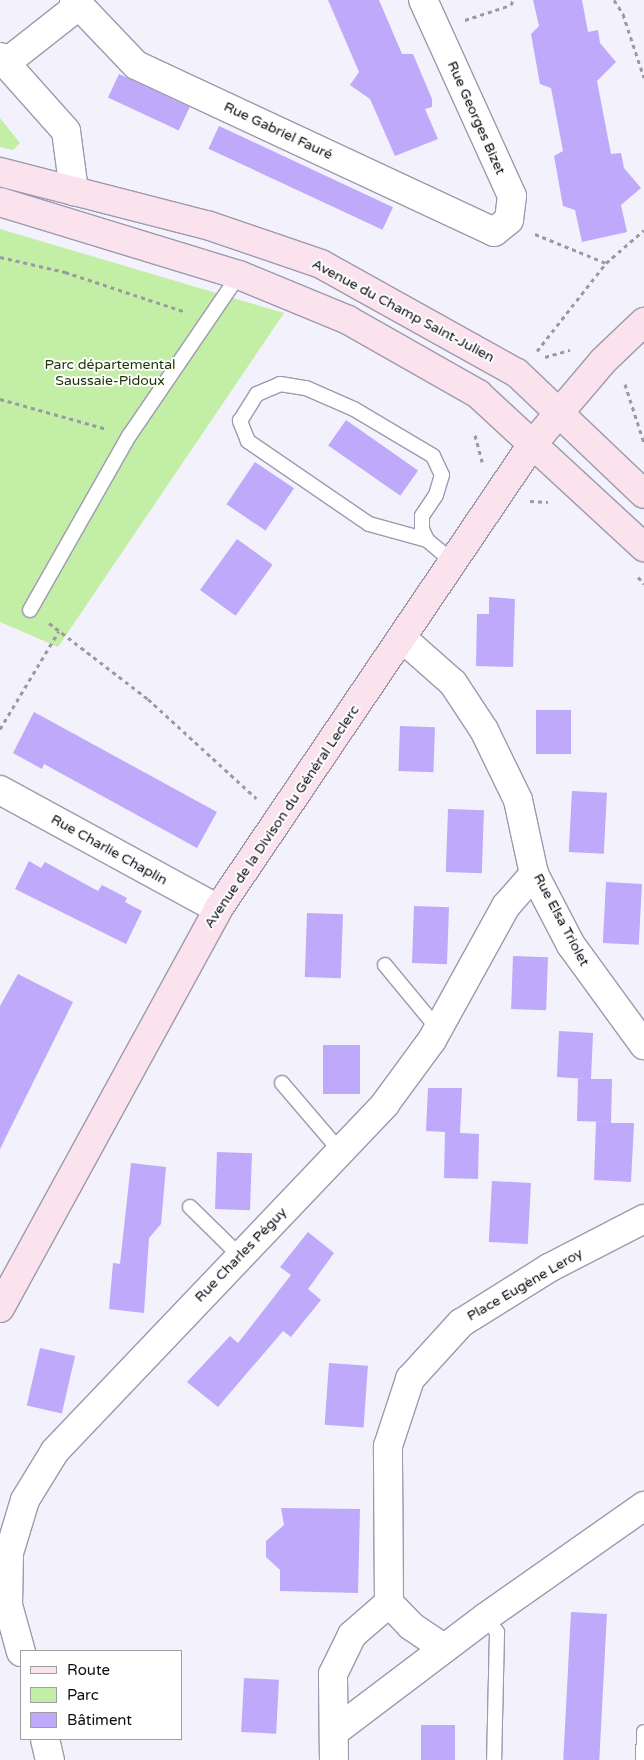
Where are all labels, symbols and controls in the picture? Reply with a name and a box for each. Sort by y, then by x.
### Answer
street label: Rue Georges Bizet [443,59,509,177]
street label: Rue Gabriel Fauré [221,98,335,164]
street label: Avenue du Champ Saint-Julien [309,256,497,366]
park label: Parc départemental Saussaie-Pidoux [45,357,175,390]
street label: Avenue de la Divison du Général Leclerc [201,702,363,932]
street label: Rue Charlie Chaplin [48,811,170,889]
street label: Rue Elsa Triolet [530,871,592,969]
street label: Rue Charles Péguy [191,1204,291,1306]
street label: Place Eugène Leroy [464,1245,586,1325]
legend [20,1650,182,1740]
text: Route [67,1661,110,1679]
text: Parc [67,1686,99,1704]
text: Bâtiment [67,1711,132,1729]

